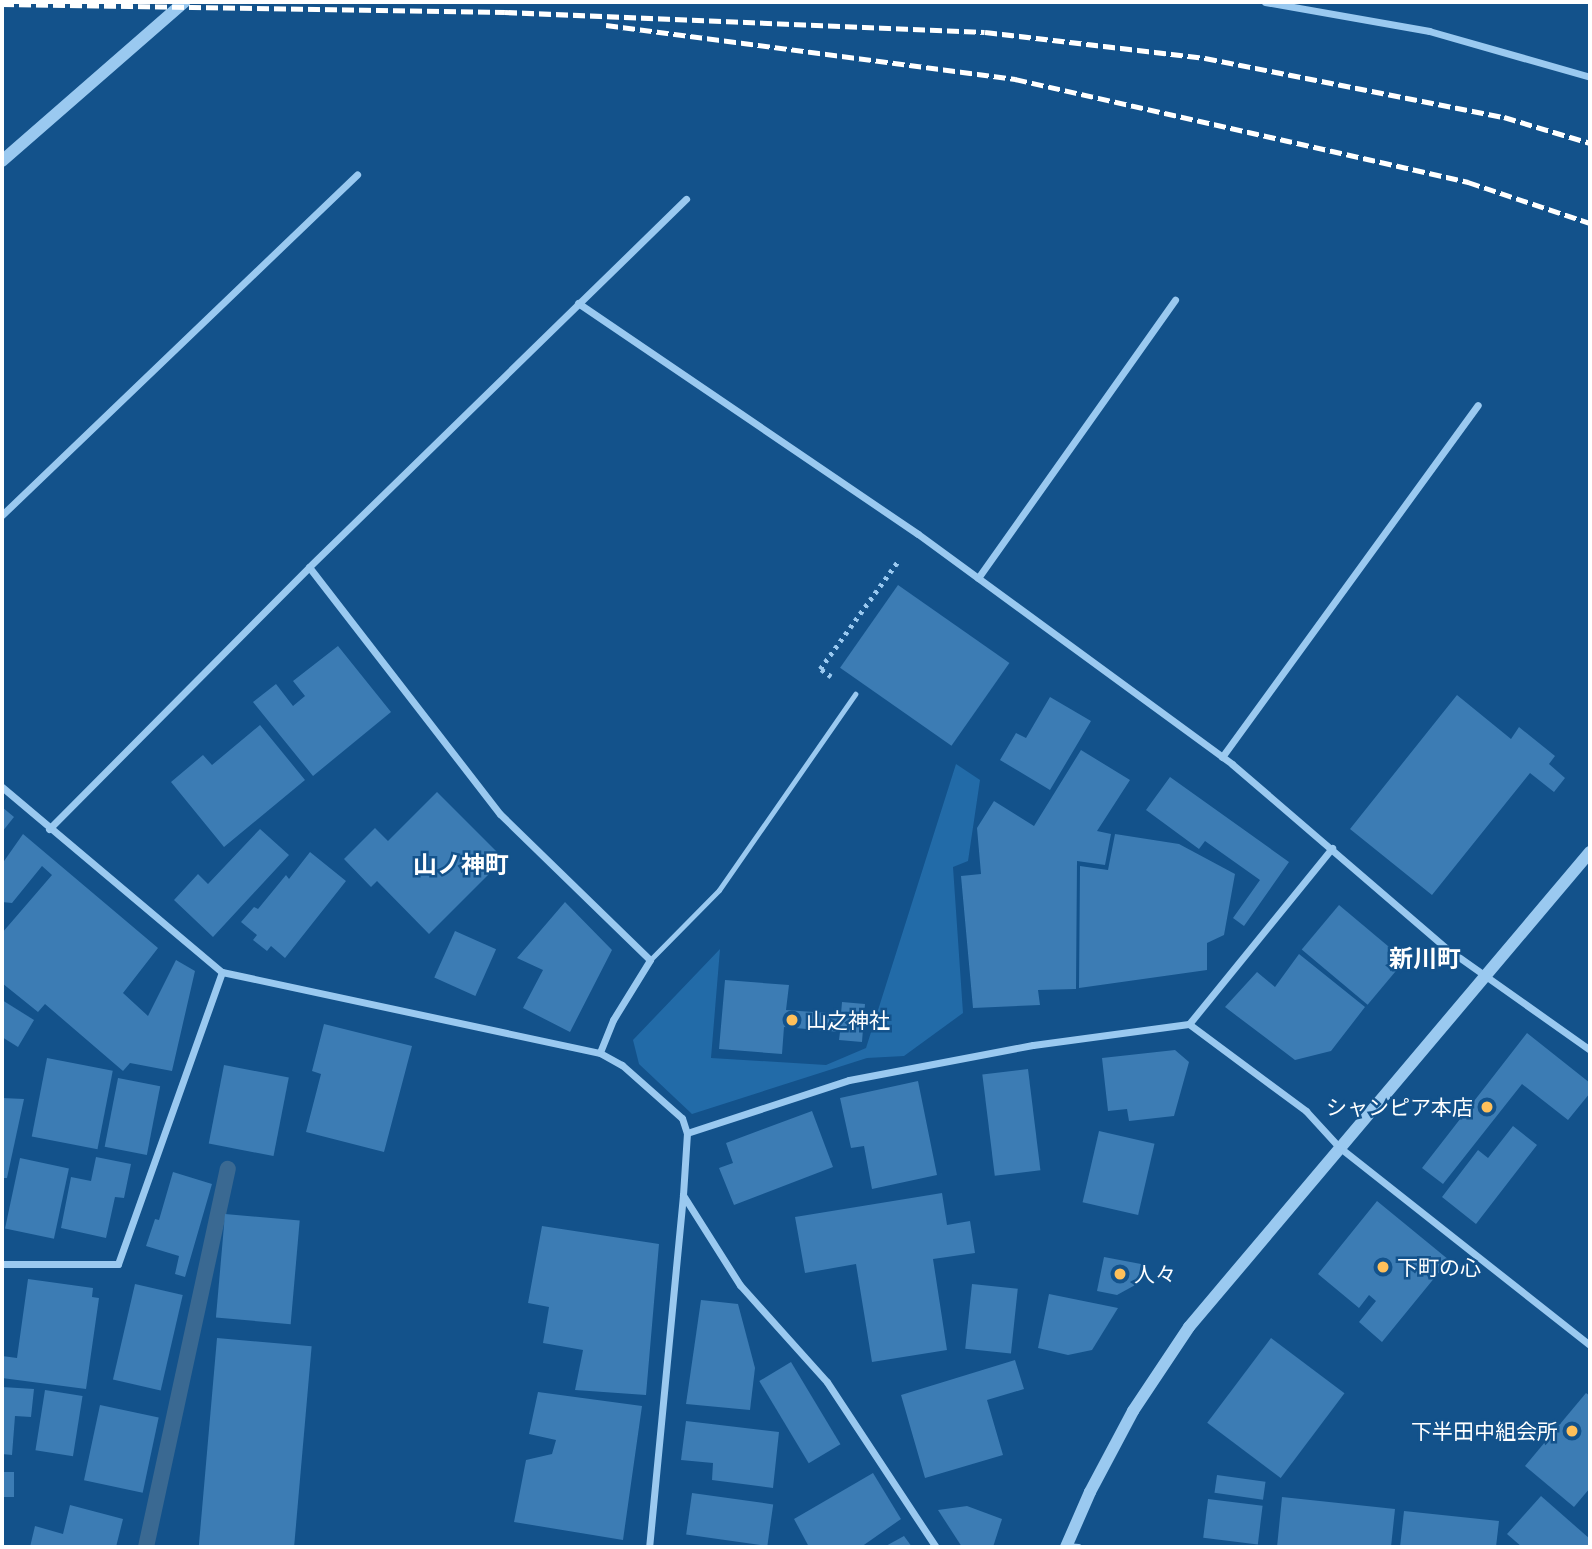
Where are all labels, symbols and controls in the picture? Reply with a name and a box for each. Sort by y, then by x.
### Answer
district label: 山ノ神町 [413,850,509,878]
district label: 新川町 [1389,944,1461,972]
place label: 山之神社 [806,1007,890,1033]
marker: 山之神社 [784,1012,800,1028]
place label: シャンピア本店 [1326,1094,1473,1120]
marker: シャンピア本店 [1479,1099,1495,1115]
place label: 下町の心 [1397,1254,1481,1280]
marker: 下町の心 [1375,1259,1391,1275]
place label: 人々 [1134,1261,1176,1287]
marker: 人々 [1112,1266,1128,1282]
place label: 下半田中組会所 [1411,1418,1558,1444]
marker: 下半田中組会所 [1564,1423,1580,1439]

